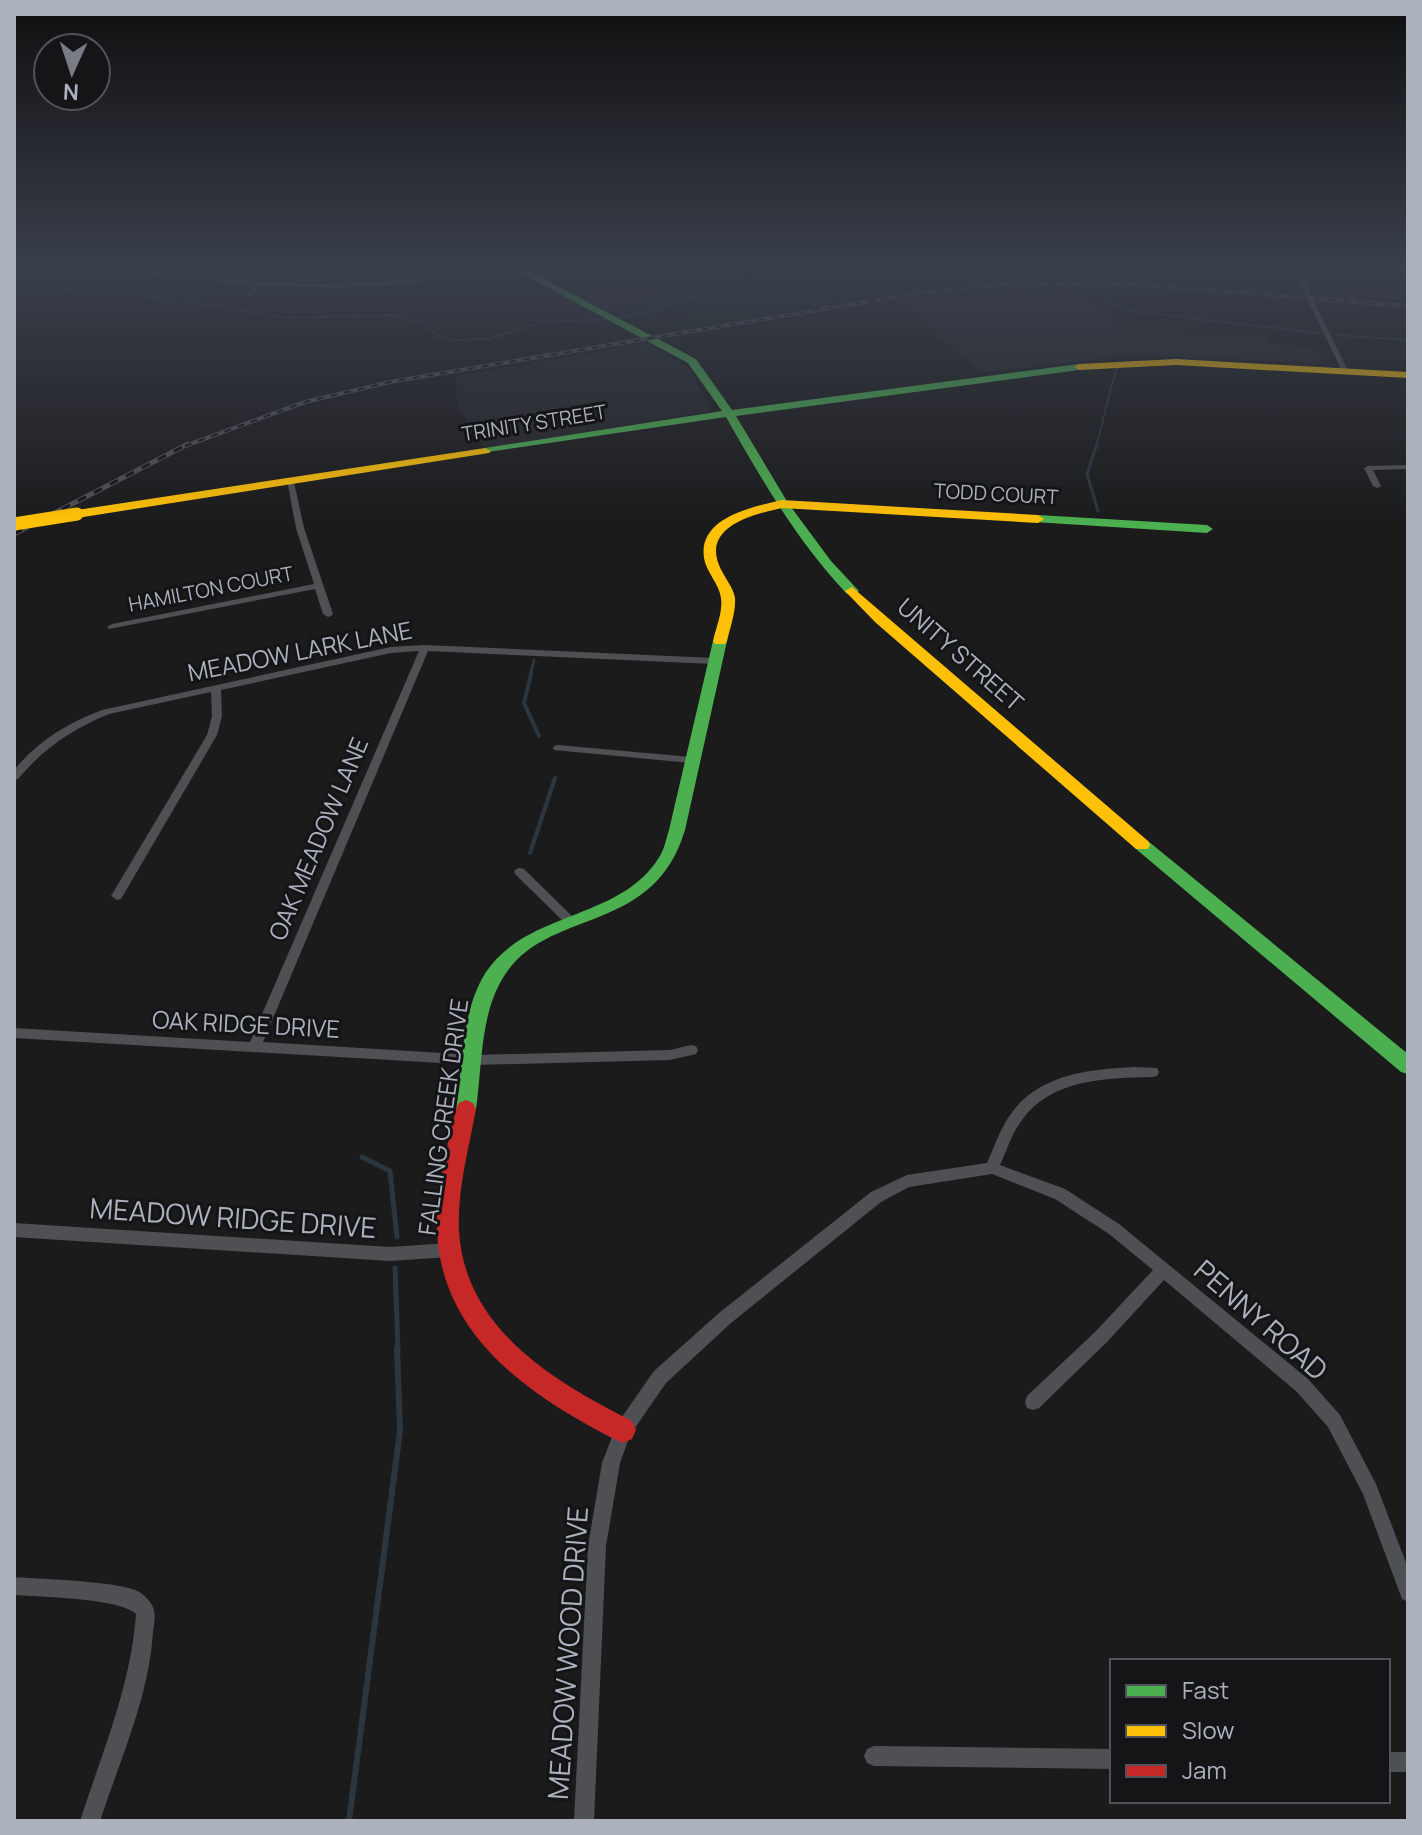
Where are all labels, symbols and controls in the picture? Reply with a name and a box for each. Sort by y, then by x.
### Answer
north arrow [32,32,112,112]
text: N [62,77,80,107]
street label: TRINITY STREET [460,398,608,447]
street label: TODD COURT [933,477,1059,510]
street label: HAMILTON COURT [126,559,296,618]
street label: UNITY STREET [891,590,1032,718]
street label: MEADOW LARK LANE [185,613,415,688]
street label: OAK MEADOW LANE [260,732,375,945]
street label: FALLING CREEK DRIVE [410,996,475,1237]
street label: OAK RIDGE DRIVE [151,1002,341,1045]
street label: MEADOW RIDGE DRIVE [88,1188,378,1246]
street label: PENNY ROAD [1187,1251,1336,1388]
street label: MEADOW WOOD DRIVE [538,1505,596,1801]
legend [1110,1659,1390,1803]
text: Fast [1182,1673,1229,1706]
text: Slow [1182,1713,1235,1746]
text: Jam [1182,1753,1227,1786]

